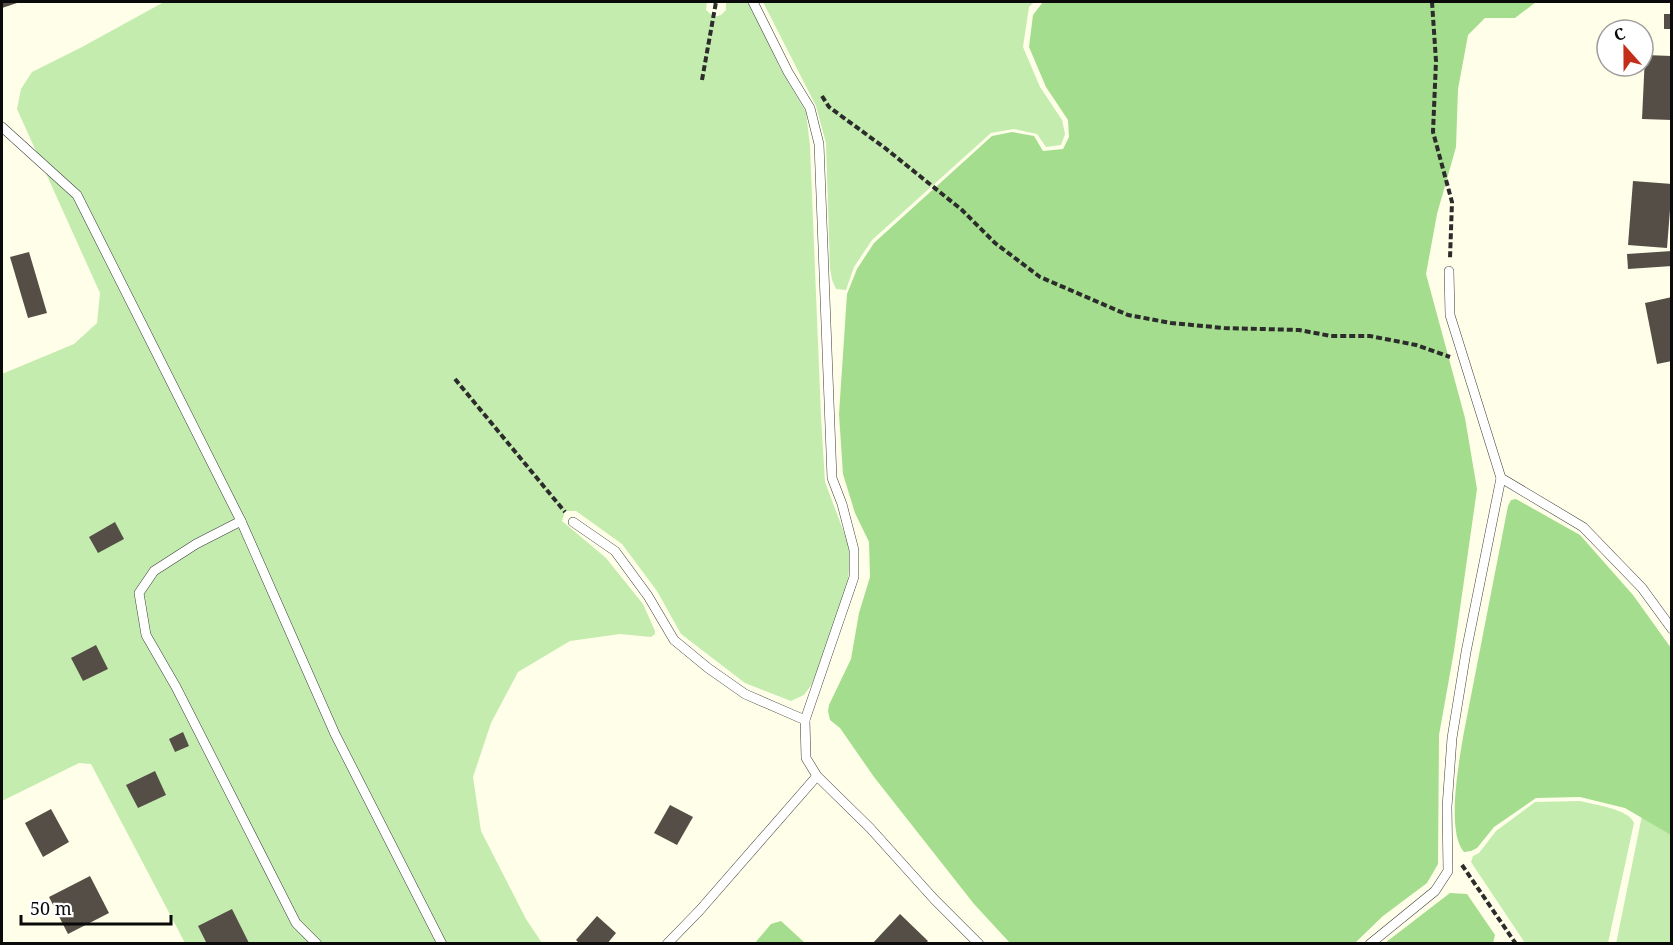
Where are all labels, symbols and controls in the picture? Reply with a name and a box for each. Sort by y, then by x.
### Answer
north arrow [1595,18,1655,78]
text: С [1611,22,1628,46]
scale bar [21,888,171,926]
text: 50 m [30,896,72,920]

